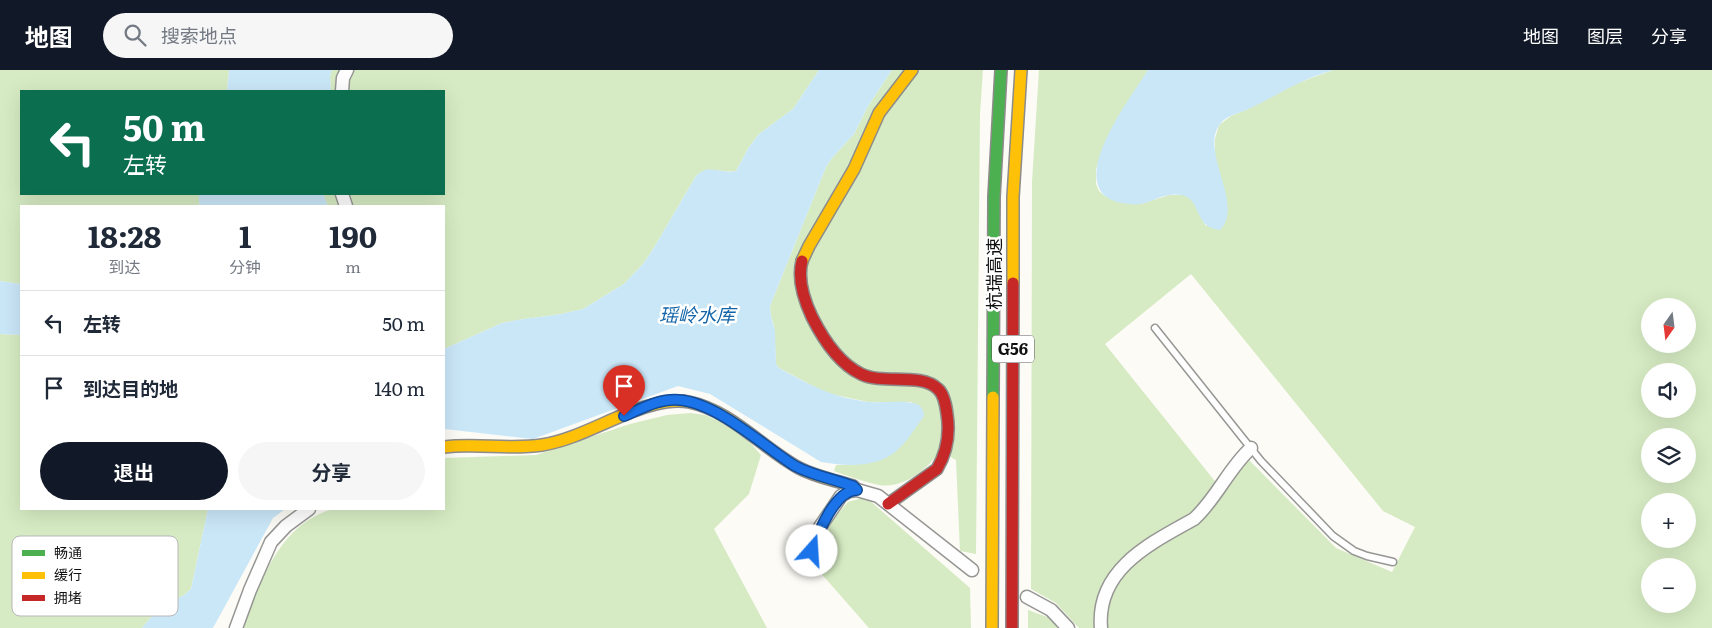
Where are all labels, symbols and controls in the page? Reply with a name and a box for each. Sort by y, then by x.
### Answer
search box [103,13,453,58]
text: 地图 [25,18,73,53]
icon: search [121,21,149,49]
text: 搜索地点 [161,21,237,49]
text: 地图 [1523,22,1559,49]
text: 图层 [1587,22,1623,49]
text: 分享 [1651,22,1687,49]
text: 50 m [123,100,206,152]
icon: left [40,110,105,175]
text: 左转 [123,147,167,180]
text: 18:28 [88,213,161,257]
text: 1 [239,213,251,257]
text: 190 [329,213,377,257]
street label: 杭瑞高速 [980,238,1007,310]
text: 到达 [109,254,141,278]
text: 分钟 [229,254,261,278]
text: m [345,254,361,278]
north arrow [1641,298,1696,352]
map controls [1641,298,1696,613]
water label: 瑶岭水库 [659,300,738,328]
icon: left [40,309,68,337]
text: 左转 [83,309,121,337]
text: 50 m [382,309,425,337]
road number: G56 [992,336,1034,362]
button: sound [1641,363,1696,418]
pin [603,365,645,416]
icon: arrive [610,372,638,400]
icon: arrive [40,374,68,402]
text: 到达目的地 [83,374,178,402]
text: 140 m [374,374,425,402]
button: layers [1641,428,1696,483]
button: 退出 [40,442,228,500]
button: 分享 [238,442,425,500]
button: + [1641,493,1696,548]
position arrow [785,524,837,576]
legend [12,536,178,616]
text: 畅通 [54,542,82,562]
button: − [1641,558,1696,613]
text: 缓行 [54,564,82,584]
text: 拥堵 [54,587,82,607]

